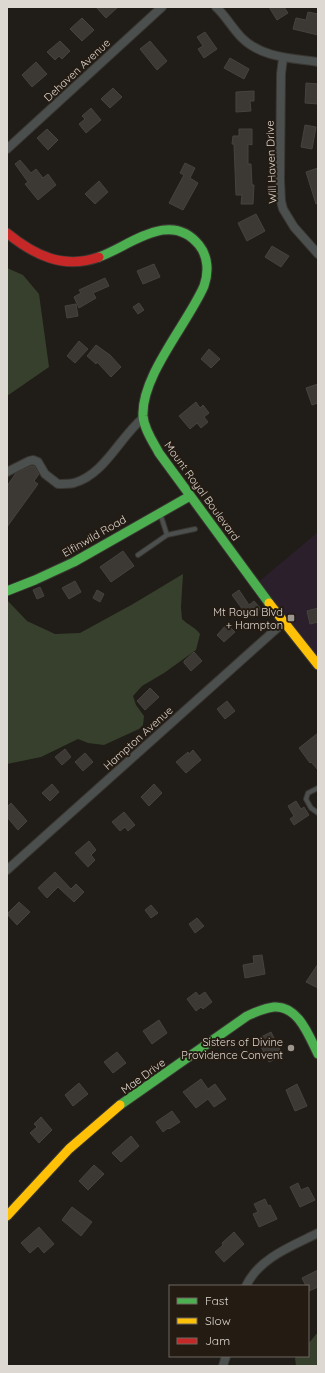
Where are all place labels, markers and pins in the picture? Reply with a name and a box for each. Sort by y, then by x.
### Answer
place label: Mt Royal Blvd + Hampton [213,605,283,632]
marker: Mt Royal Blvd + Hampton [286,613,296,623]
place label: Sisters of Divine Providence Convent [181,1035,283,1062]
marker: Sisters of Divine Providence Convent [286,1043,296,1053]

